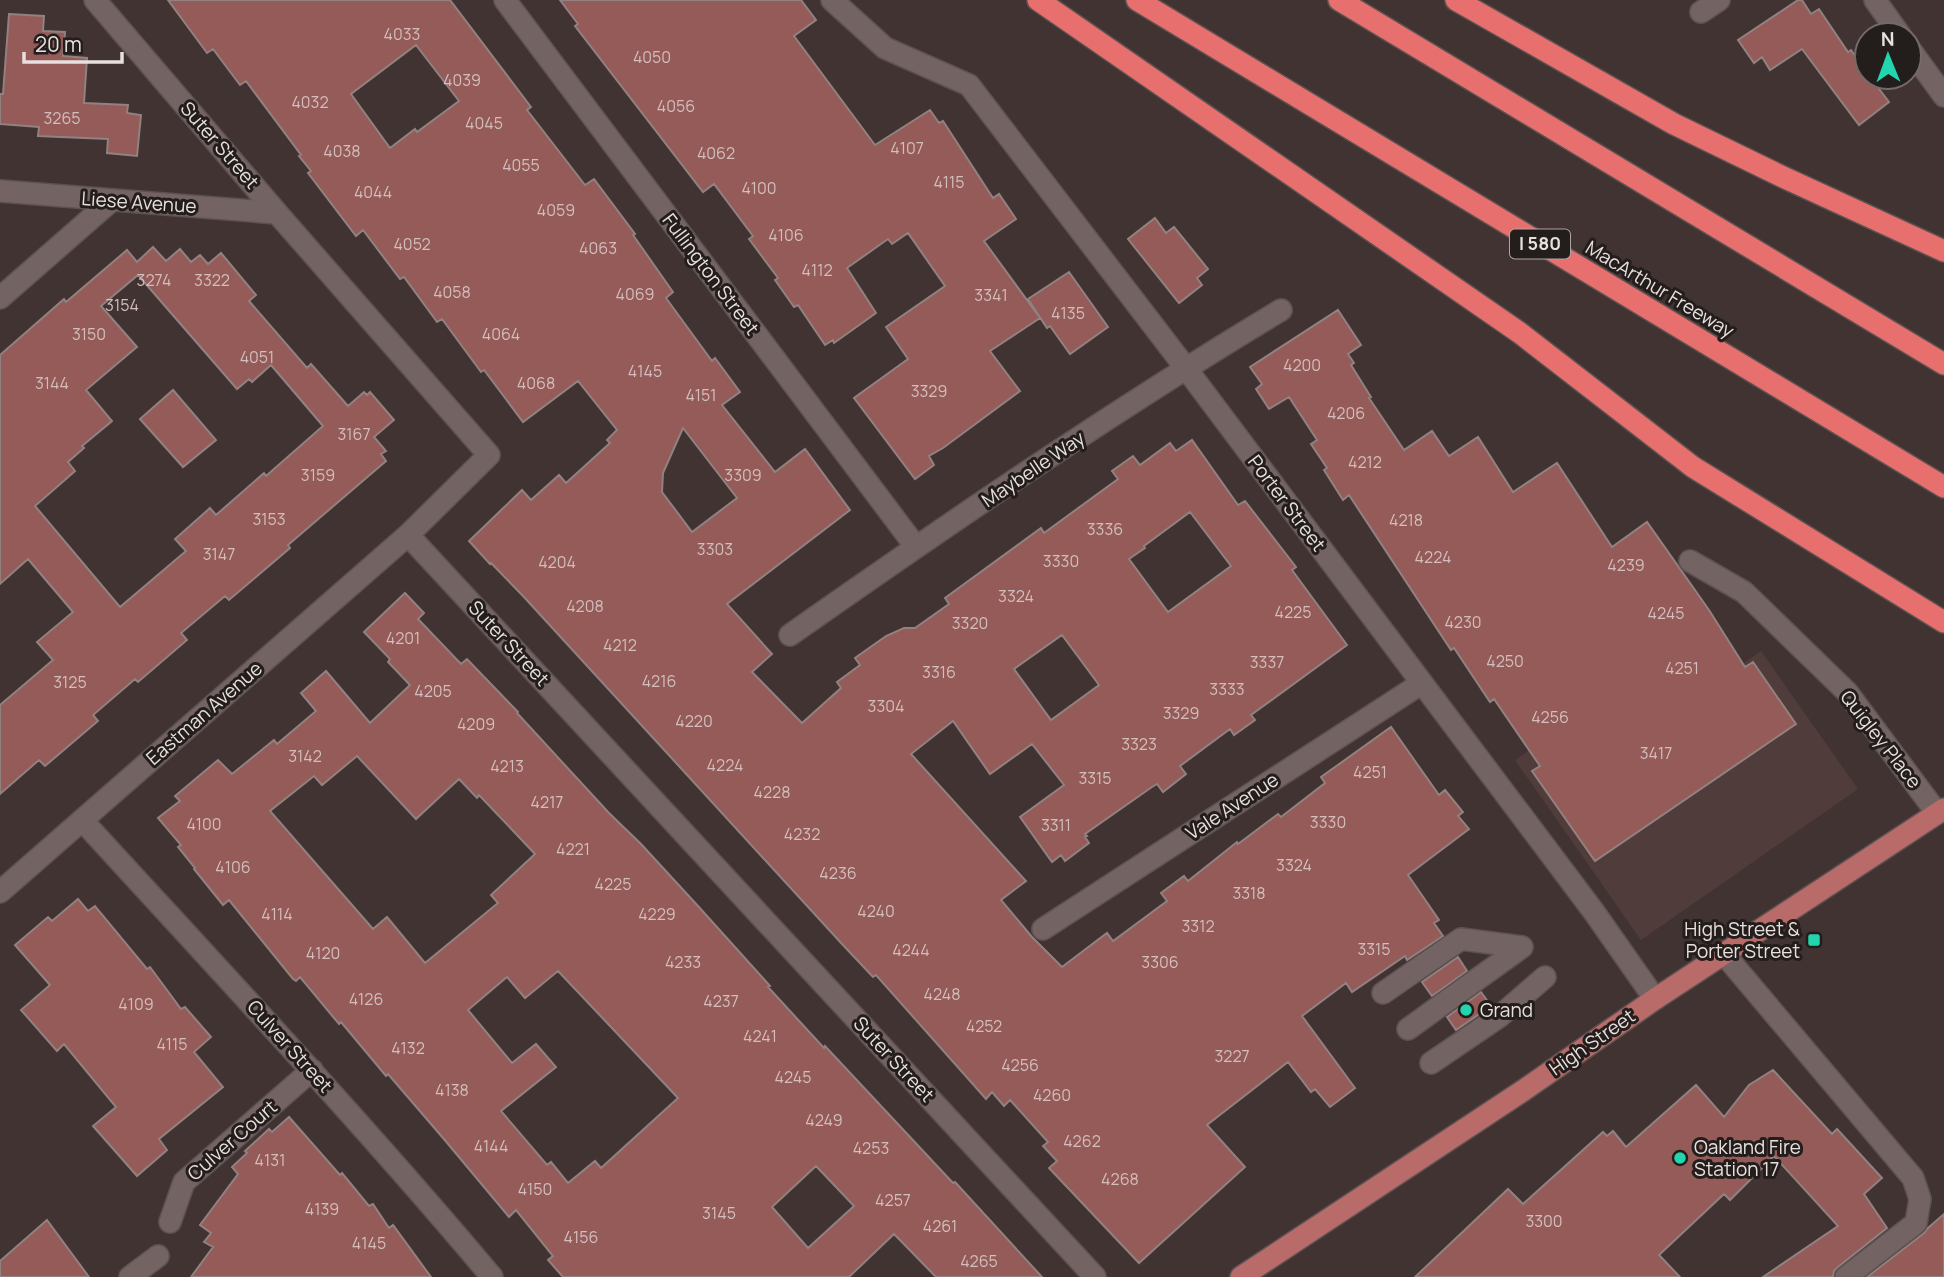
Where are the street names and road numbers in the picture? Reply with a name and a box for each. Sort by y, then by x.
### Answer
street label: Suter Street [175,96,265,194]
street label: Liese Avenue [81,185,197,219]
street label: Fullington Street [657,208,765,340]
road number: I 580 [1510,230,1570,258]
street label: MacArthur Freeway [1581,234,1739,344]
street label: Maybelle Way [976,425,1090,513]
street label: Porter Street [1242,450,1332,556]
street label: Suter Street [463,595,555,691]
street label: Eastman Avenue [140,655,268,771]
street label: Quigley Place [1835,685,1927,793]
street label: Vale Avenue [1181,766,1283,846]
street label: Culver Street [241,994,339,1098]
street label: High Street [1544,1003,1640,1081]
street label: Suter Street [848,1011,940,1107]
street label: Culver Court [182,1094,282,1186]

